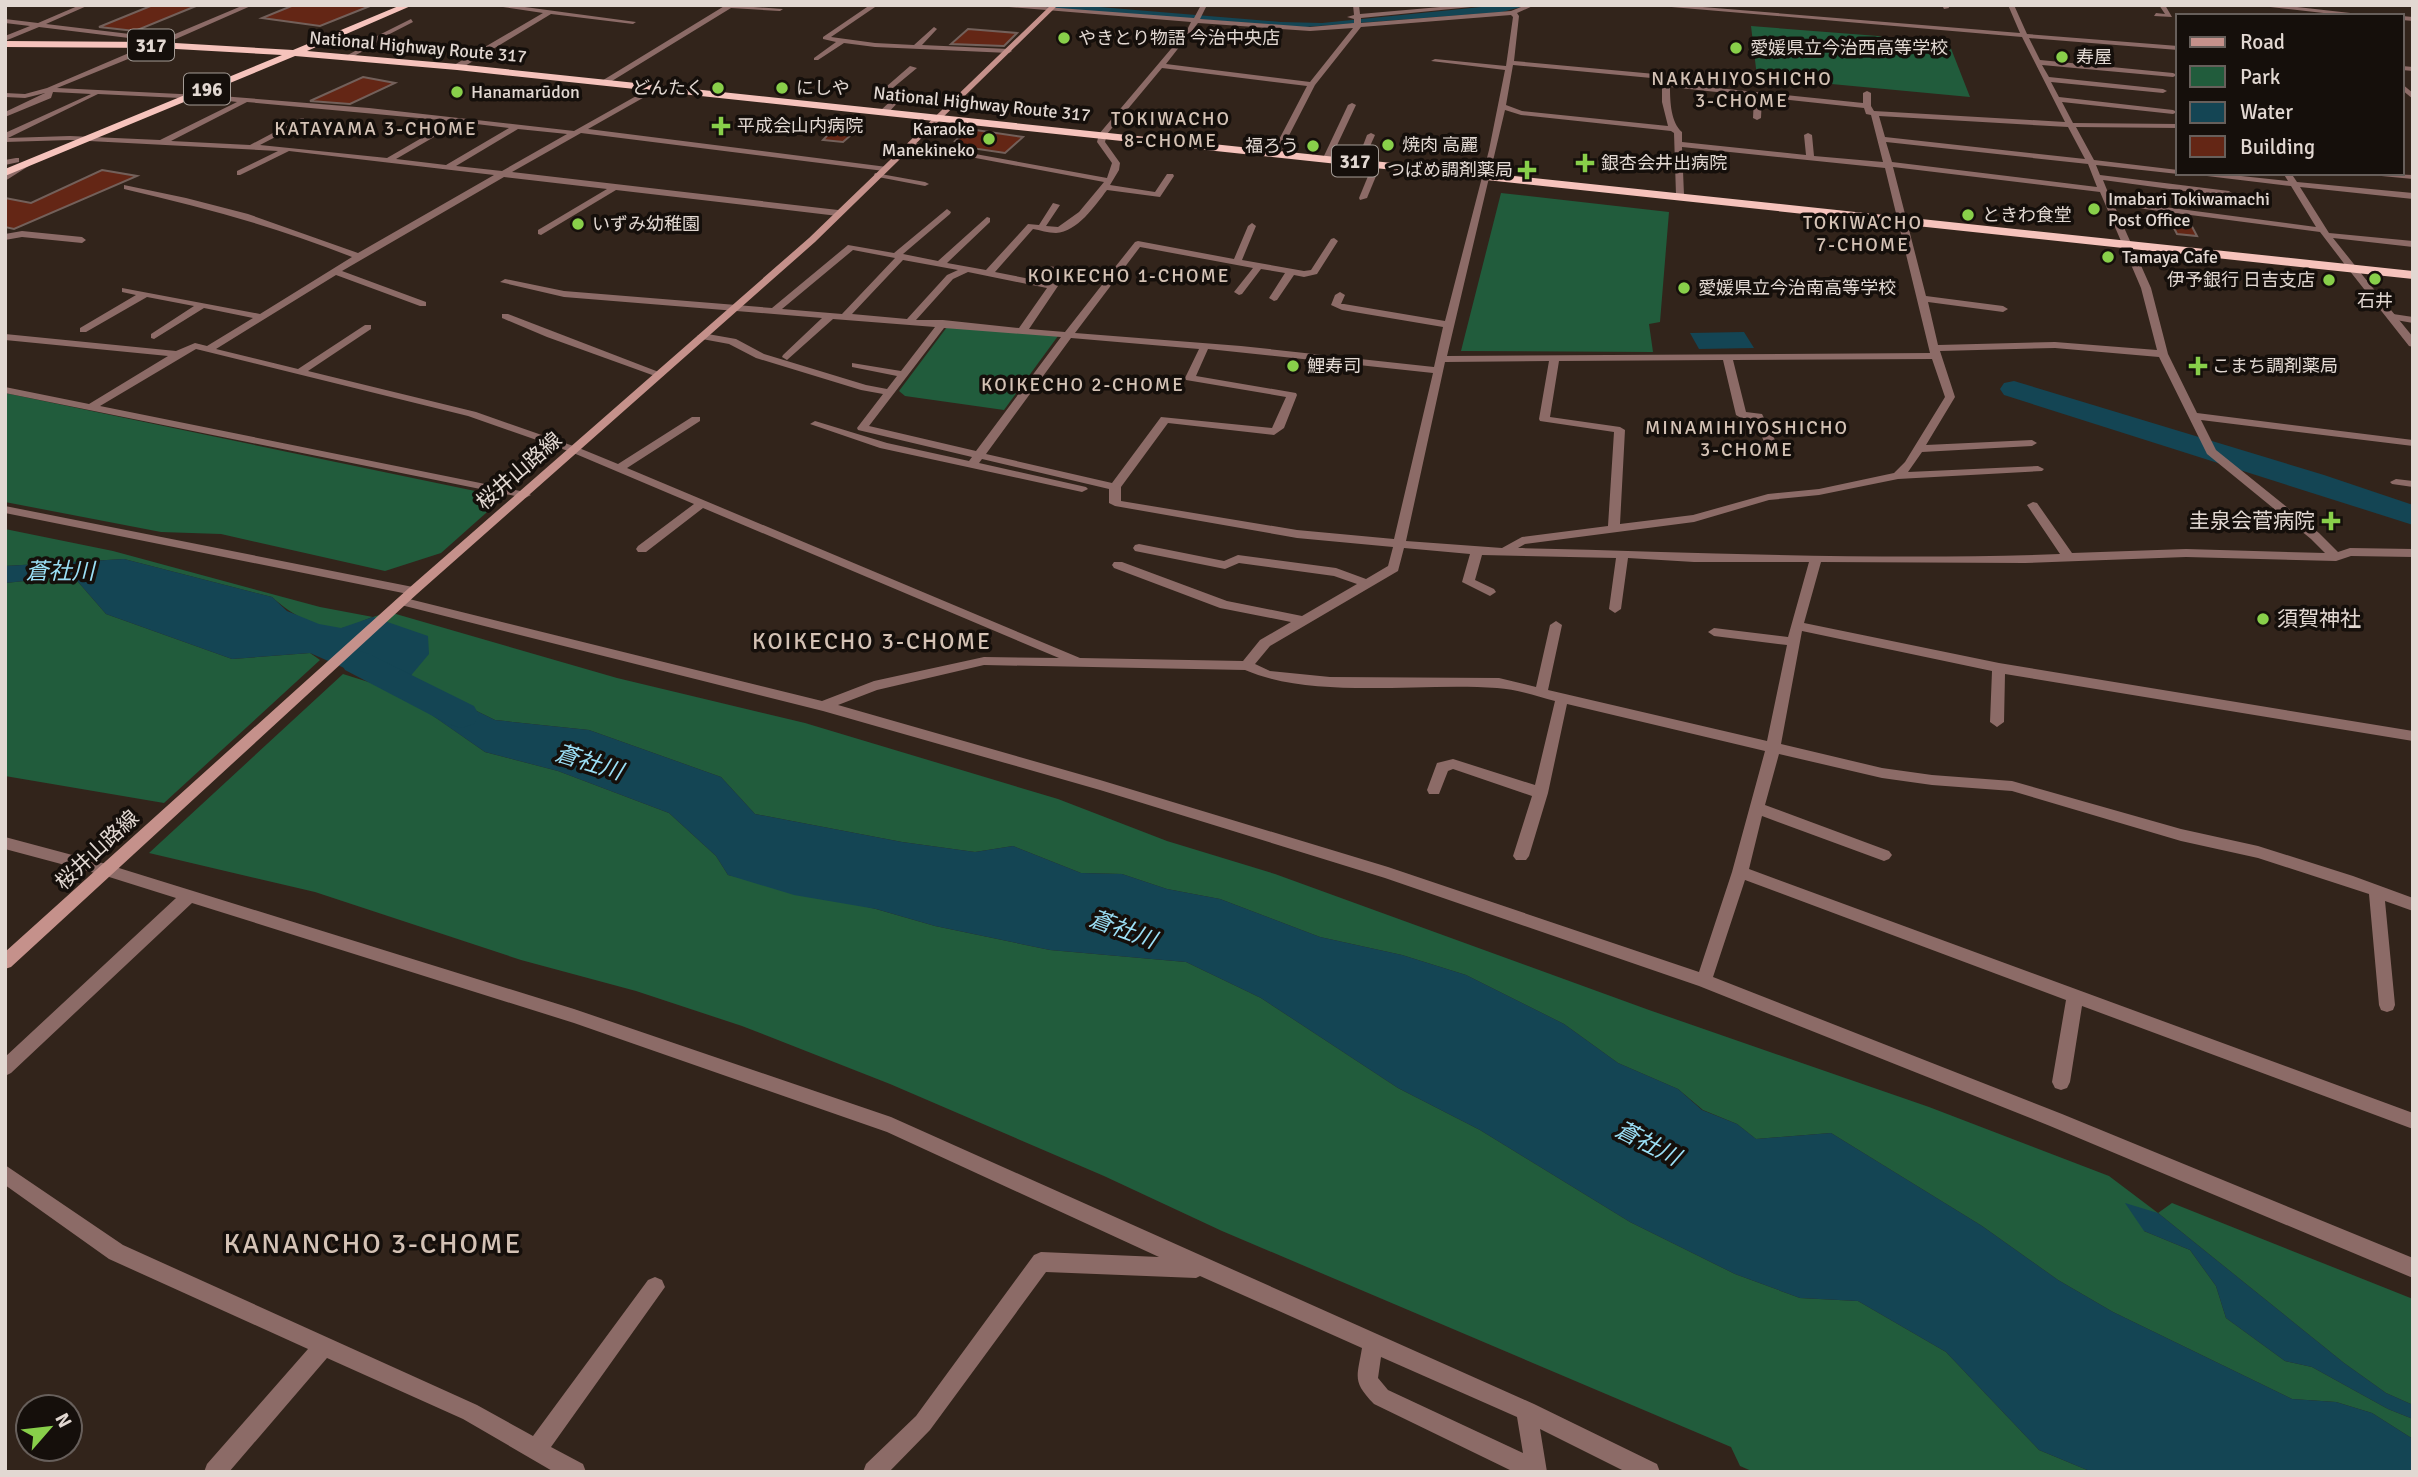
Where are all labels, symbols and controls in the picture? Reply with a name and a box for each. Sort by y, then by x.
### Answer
legend [2176,14,2404,175]
street label: National Highway Route 317 [308,27,528,67]
place label: やきとり物語 今治中央店 [1078,27,1280,49]
text: Road [2240,29,2285,55]
road number: 317 [128,30,174,60]
marker: やきとり物語 今治中央店 [1056,30,1072,46]
place label: 愛媛県立今治西高等学校 [1750,37,1948,59]
marker: 愛媛県立今治西高等学校 [1728,40,1744,56]
place label: 寿屋 [2076,46,2112,68]
marker: 寿屋 [2054,49,2070,65]
text: Park [2240,64,2281,90]
district label: NAKAHIYOSHICHO 3-CHOME [1651,67,1833,113]
road number: 196 [184,74,230,104]
place label: どんたく [632,77,704,99]
place label: にしや [796,77,850,99]
marker: どんたく [710,80,726,96]
marker: にしや [774,80,790,96]
place label: Hanamarūdon [471,81,580,103]
street label: National Highway Route 317 [872,82,1092,126]
marker: Hanamarūdon [449,84,465,100]
text: Water [2240,99,2293,125]
district label: TOKIWACHO 8-CHOME [1111,107,1231,153]
place label: 平成会山内病院 [737,115,863,137]
marker: 平成会山内病院 [711,116,731,136]
district label: KATAYAMA 3-CHOME [274,117,478,141]
place label: Karaoke Manekineko [882,118,975,161]
marker: Karaoke Manekineko [981,131,997,147]
place label: 焼肉 高麗 [1402,134,1478,156]
text: Building [2240,134,2315,160]
place label: 福ろう [1245,135,1299,157]
marker: 焼肉 高麗 [1380,137,1396,153]
marker: 福ろう [1305,138,1321,154]
road number: 317 [1332,146,1378,176]
place label: 銀杏会井出病院 [1601,152,1727,174]
marker: 銀杏会井出病院 [1575,153,1595,173]
place label: つばめ調剤薬局 [1387,159,1513,181]
marker: つばめ調剤薬局 [1519,162,1535,178]
place label: Imabari Tokiwamachi Post Office [2108,188,2270,231]
marker: Imabari Tokiwamachi Post Office [2086,201,2102,217]
place label: ときわ食堂 [1982,204,2072,226]
marker: ときわ食堂 [1960,207,1976,223]
district label: TOKIWACHO 7-CHOME [1803,211,1923,257]
place label: いずみ幼稚園 [592,213,700,235]
marker: いずみ幼稚園 [570,216,586,232]
place label: Tamaya Cafe [2122,246,2218,268]
marker: Tamaya Cafe [2100,249,2116,265]
district label: KOIKECHO 1-CHOME [1027,264,1231,288]
place label: 伊予銀行 日吉支店 [2167,269,2315,291]
marker: 石井 [2367,271,2383,287]
marker: 伊予銀行 日吉支店 [2321,272,2337,288]
place label: 愛媛県立今治南高等学校 [1698,277,1896,299]
marker: 愛媛県立今治南高等学校 [1676,280,1692,296]
place label: 石井 [2357,290,2393,312]
place label: 鯉寿司 [1307,355,1361,377]
place label: こまち調剤薬局 [2212,355,2338,377]
marker: 鯉寿司 [1285,358,1301,374]
marker: こまち調剤薬局 [2190,358,2206,374]
district label: KOIKECHO 2-CHOME [981,373,1185,397]
district label: MINAMIHIYOSHICHO 3-CHOME [1645,416,1849,462]
street label: 桜井山路線 [471,427,567,515]
place label: 圭泉会菅病院 [2189,508,2315,534]
marker: 圭泉会菅病院 [2321,511,2341,531]
water label: 蒼社川 [26,557,98,586]
place label: 須賀神社 [2277,606,2361,632]
marker: 須賀神社 [2255,611,2271,627]
district label: KOIKECHO 3-CHOME [752,627,992,656]
water label: 蒼社川 [552,739,629,787]
street label: 桜井山路線 [50,805,144,895]
water label: 蒼社川 [1085,904,1163,956]
water label: 蒼社川 [1610,1115,1688,1173]
district label: KANANCHO 3-CHOME [224,1227,522,1261]
north arrow [14,1393,84,1463]
text: N [49,1409,77,1432]

